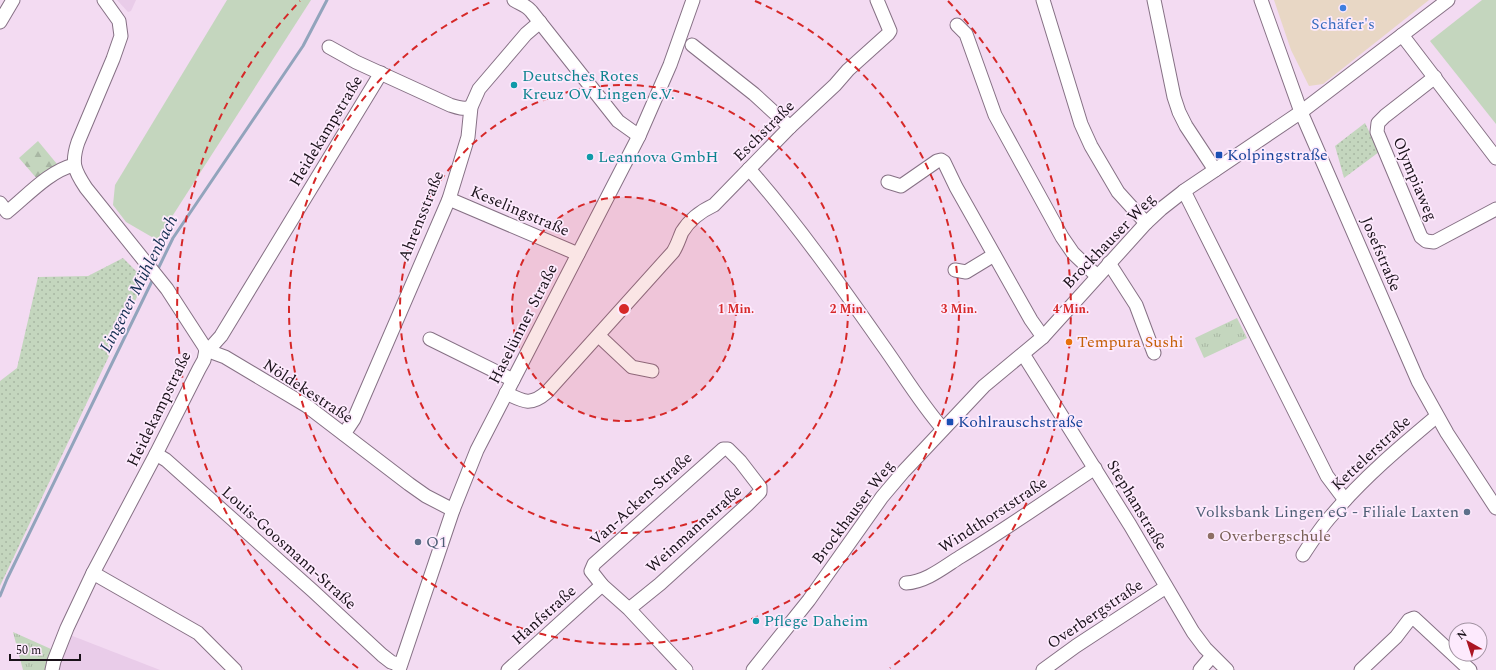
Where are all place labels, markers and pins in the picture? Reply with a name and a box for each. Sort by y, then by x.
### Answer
marker: Schäfer's [1338,3,1348,13]
place label: Schäfer's [1311,12,1375,36]
place label: Deutsches Rotes Kreuz OV Lingen e.V. [522,64,675,106]
marker: Deutsches Rotes Kreuz OV Lingen e.V. [509,80,519,90]
place label: Kolpingstraße [1227,143,1328,167]
place label: Leannova GmbH [598,145,718,169]
marker: Kolpingstraße [1214,150,1224,160]
marker: Leannova GmbH [585,152,595,162]
centre of rings [617,302,631,316]
place label: Tempura Sushi [1077,330,1184,354]
marker: Tempura Sushi [1064,337,1074,347]
place label: Kohlrauschstraße [958,410,1083,434]
marker: Kohlrauschstraße [945,417,955,427]
place label: Volksbank Lingen eG - Filiale Laxten [1195,500,1459,524]
marker: Volksbank Lingen eG - Filiale Laxten [1462,507,1472,517]
place label: Overbergschule [1219,524,1331,548]
place label: Q1 [426,530,447,554]
marker: Overbergschule [1206,531,1216,541]
marker: Q1 [413,537,423,547]
place label: Pflege Daheim [764,609,868,633]
marker: Pflege Daheim [751,616,761,626]

